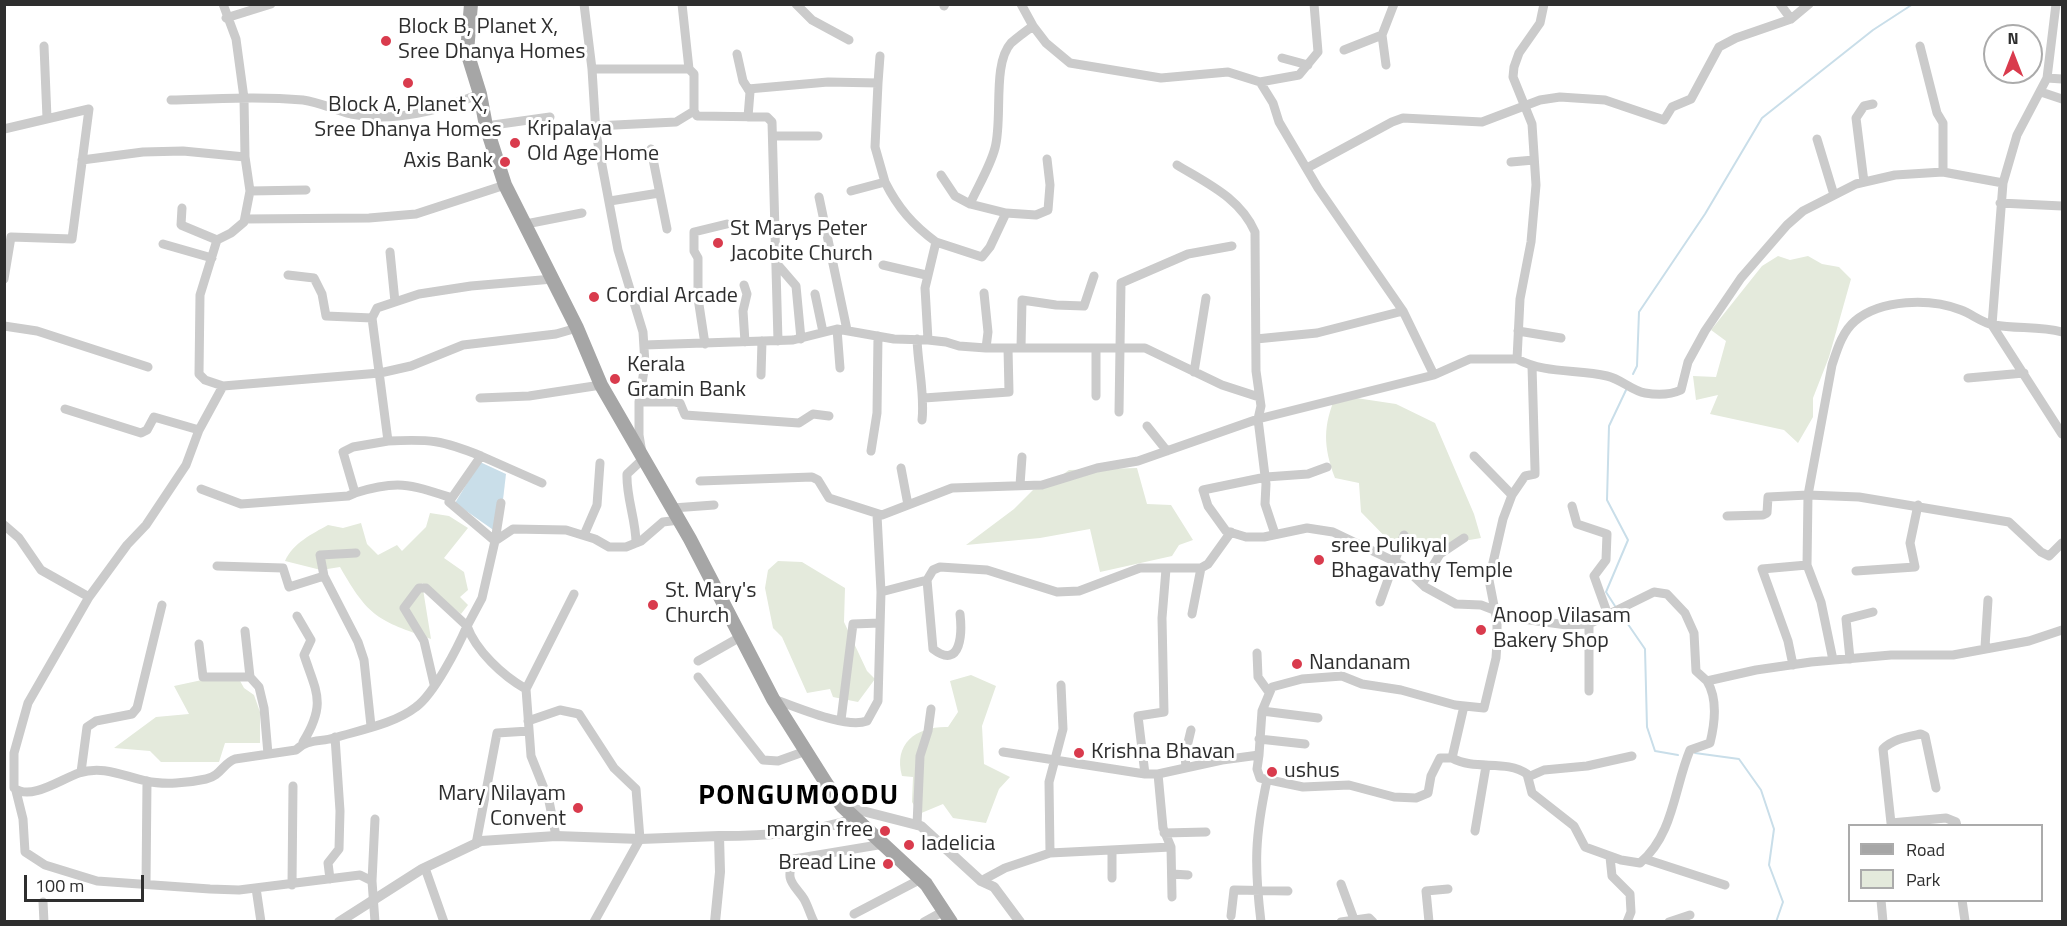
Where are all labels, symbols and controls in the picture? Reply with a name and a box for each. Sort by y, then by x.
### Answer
place label: Block B, Planet X, Sree Dhanya Homes [398,15,585,66]
north arrow [1983,24,2043,84]
text: N [2007,26,2019,50]
marker: Block B, Planet X, Sree Dhanya Homes [379,34,393,48]
marker: Block A, Planet X, Sree Dhanya Homes [401,76,415,90]
place label: Block A, Planet X, Sree Dhanya Homes [314,93,502,144]
place label: Kripalaya Old Age Home [527,117,659,168]
marker: Kripalaya Old Age Home [508,136,522,150]
place label: Axis Bank [403,149,493,175]
marker: Axis Bank [498,155,512,169]
place label: St Marys Peter Jacobite Church [730,217,873,268]
marker: St Marys Peter Jacobite Church [711,236,725,250]
place label: Cordial Arcade [606,284,738,310]
marker: Cordial Arcade [587,290,601,304]
place label: Kerala Gramin Bank [627,353,746,404]
marker: Kerala Gramin Bank [608,372,622,386]
place label: sree Pulikyal Bhagavathy Temple [1331,534,1513,586]
marker: sree Pulikyal Bhagavathy Temple [1312,553,1326,567]
place label: St. Mary's Church [665,579,756,630]
marker: St. Mary's Church [646,598,660,612]
place label: Anoop Vilasam Bakery Shop [1493,604,1631,656]
marker: Anoop Vilasam Bakery Shop [1474,623,1488,637]
place label: Nandanam [1309,651,1411,677]
marker: Nandanam [1290,657,1304,671]
place label: Krishna Bhavan [1091,740,1235,766]
marker: Krishna Bhavan [1072,746,1086,760]
place label: ushus [1284,759,1340,785]
marker: ushus [1265,765,1279,779]
district label: PONGUMOODU [698,780,900,814]
place label: Mary Nilayam Convent [438,782,566,834]
marker: Mary Nilayam Convent [571,801,585,815]
place label: margin free [766,818,873,844]
marker: margin free [878,824,892,838]
legend [1848,824,2043,902]
place label: ladelicia [921,832,995,858]
text: Road [1906,836,1945,863]
marker: ladelicia [902,838,916,852]
place label: Bread Line [778,851,876,877]
marker: Bread Line [881,857,895,871]
scale bar [27,863,147,901]
text: Park [1906,866,1940,893]
text: 100 m [35,872,84,899]

